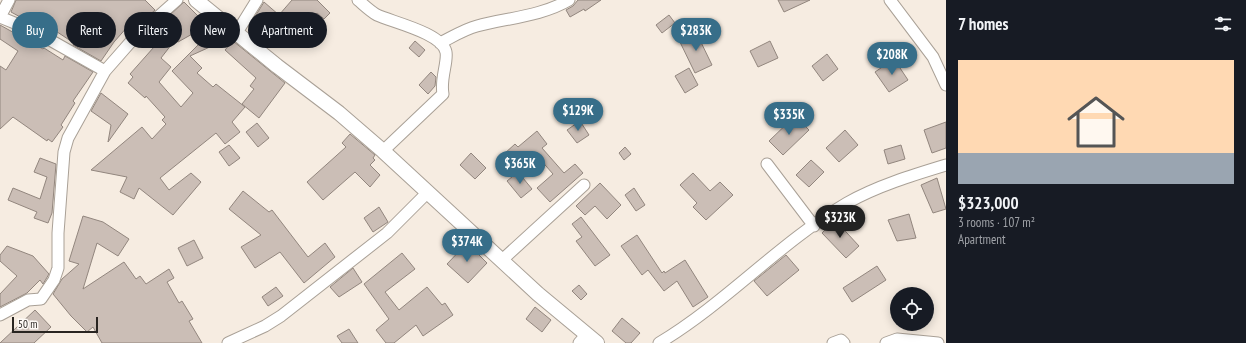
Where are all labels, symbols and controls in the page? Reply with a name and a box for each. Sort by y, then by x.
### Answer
chip: Buy [12,12,58,48]
chip: Rent [66,12,116,48]
chip: Filters [124,12,182,48]
chip: New [190,12,240,48]
chip: Apartment [248,12,327,48]
text: 7 homes [958,13,1009,35]
icon: filters [1212,13,1234,35]
pin: $283K [668,18,724,52]
text: $283K [680,22,712,39]
pin: $208K [864,42,920,76]
text: $208K [876,46,908,63]
icon: home [1060,86,1132,158]
pin: $129K [550,98,606,132]
text: $129K [562,102,594,119]
pin: $335K [761,102,817,136]
text: $335K [773,106,805,123]
pin: $365K [492,151,548,185]
text: $365K [504,155,536,172]
text: $323,000 [958,192,1019,214]
pin: $323K [812,205,868,239]
text: $323K [824,209,856,226]
text: 3 rooms · 107 m² [958,214,1035,231]
pin: $374K [439,229,495,263]
text: Apartment [958,231,1006,248]
text: $374K [451,233,483,250]
map controls [890,287,934,331]
button: locate [890,287,934,331]
scale bar [12,315,98,334]
text: 50 m [18,317,37,331]

